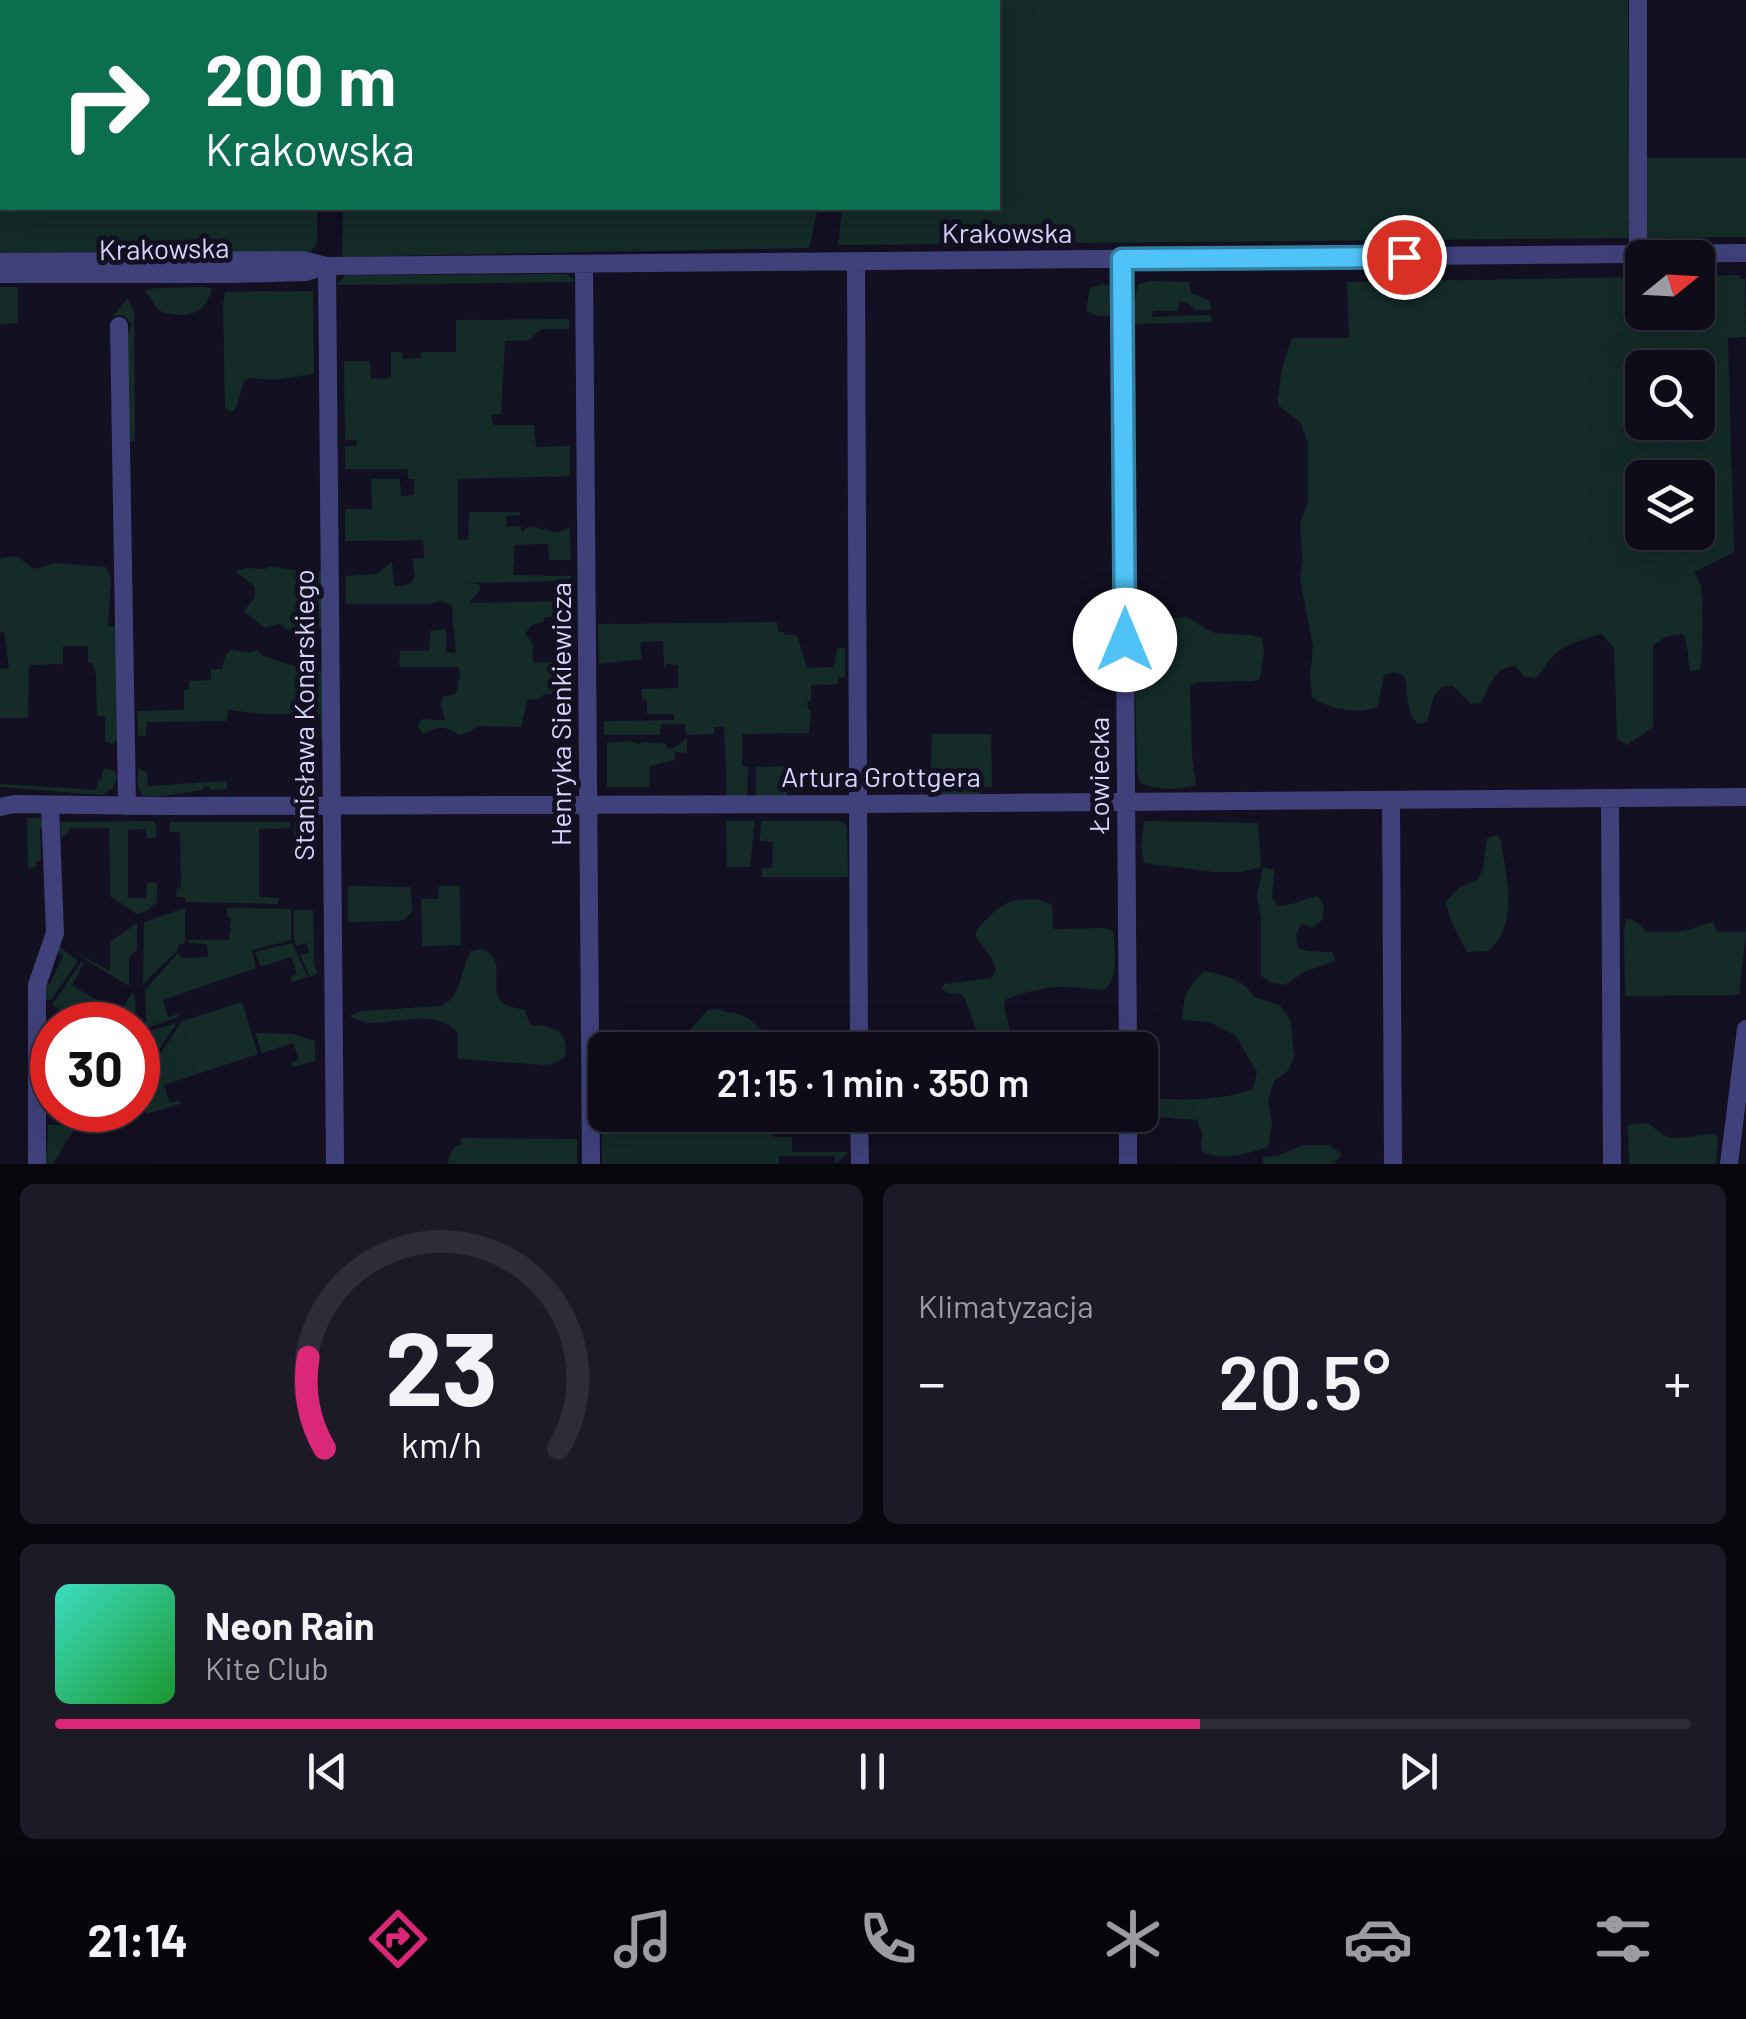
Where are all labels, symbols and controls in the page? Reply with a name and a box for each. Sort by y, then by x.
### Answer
text: 200 m [205,36,396,120]
icon: right [40,40,170,170]
text: Krakowska [205,121,415,175]
street label: Krakowska [942,215,1072,249]
pin [1362,215,1447,300]
street label: Krakowska [98,230,230,266]
icon: arrive [1377,230,1432,285]
north arrow [1625,240,1715,330]
map controls [1625,240,1715,550]
button: search [1625,350,1715,440]
button: layers [1625,460,1715,550]
street label: Stanisława Konarskiego [286,569,320,861]
street label: Henryka Sienkiewicza [543,582,577,846]
position arrow [1073,588,1177,692]
street label: Łowiecka [1081,717,1115,834]
street label: Artura Grottgera [781,759,981,793]
speed limit sign: 30 [30,1002,160,1132]
text: 21:15 · 1 min · 350 m [717,1059,1029,1105]
text: Klimatyzacja [918,1286,1094,1324]
text: 23 [385,1302,498,1427]
text: 20.5° [1218,1335,1391,1425]
text: − [918,1348,946,1414]
text: + [1663,1348,1691,1414]
text: km/h [401,1422,482,1465]
text: Neon Rain [205,1602,374,1648]
text: Kite Club [205,1648,329,1686]
icon: previous [300,1744,355,1799]
icon: pause [845,1744,900,1799]
icon: next [1391,1744,1446,1799]
icon: directions [363,1904,433,1974]
icon: music [608,1904,678,1974]
icon: phone [853,1904,923,1974]
icon: climate [1098,1904,1168,1974]
icon: car [1343,1904,1413,1974]
icon: filters [1588,1904,1658,1974]
text: 21:14 [88,1912,188,1966]

